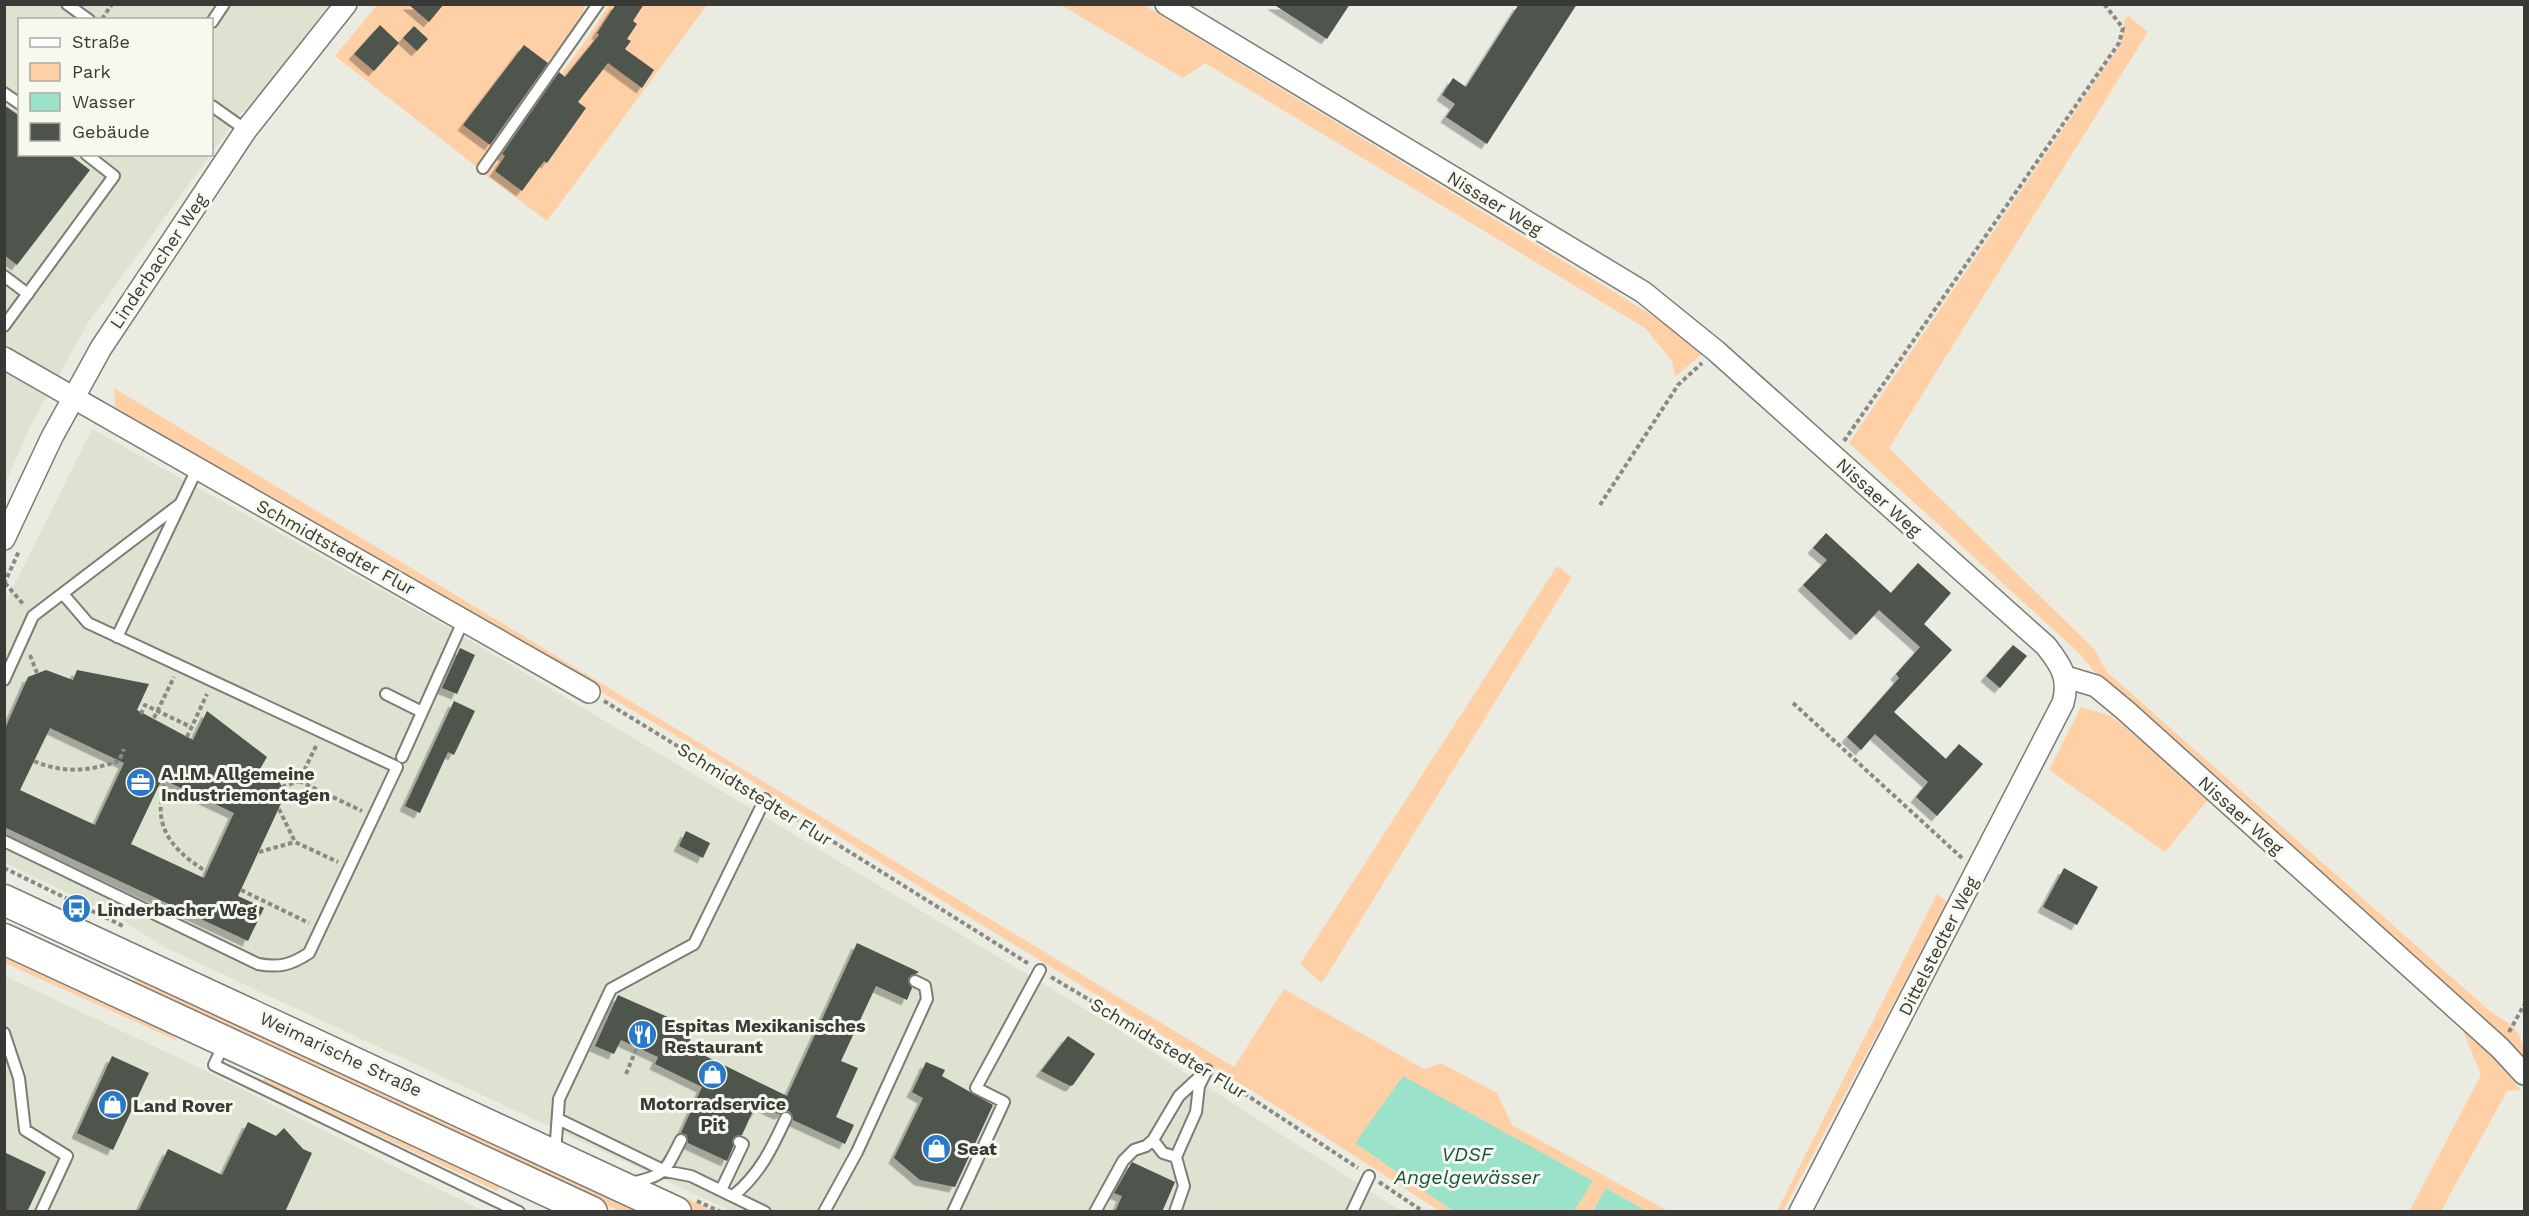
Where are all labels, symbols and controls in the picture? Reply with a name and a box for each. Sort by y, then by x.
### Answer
legend [18,18,213,156]
text: Straße [72,31,130,52]
text: Park [72,61,111,82]
text: Wasser [72,91,135,112]
text: Gebäude [72,121,150,142]
street label: Nissaer Weg [1444,166,1547,240]
street label: Linderbacher Weg [105,189,211,332]
street label: Nissaer Weg [1832,453,1926,541]
street label: Schmidtstedter Flur [253,495,419,599]
street label: Schmidtstedter Flur [674,738,836,850]
place label: A.I.M. Allgemeine Industriemontagen [161,763,330,805]
office icon: A.I.M. Allgemeine Industriemontagen [124,767,156,799]
street label: Nissaer Weg [2194,771,2288,859]
street label: Dittelstedter Weg [1894,873,1982,1019]
bus stop icon: Linderbacher Weg [60,893,92,925]
place label: Linderbacher Weg [97,899,258,920]
street label: Schmidtstedter Flur [1087,993,1251,1103]
street label: Weimarische Straße [257,1007,425,1101]
place label: Espitas Mexikanisches Restaurant [664,1015,866,1057]
restaurant icon: Espitas Mexikanisches Restaurant [627,1019,659,1051]
shop icon: Motorradservice Pit [697,1058,729,1090]
shop icon: Land Rover [96,1089,128,1121]
place label: Motorradservice Pit [640,1093,786,1135]
place label: Land Rover [133,1095,233,1116]
shop icon: Seat [920,1132,952,1164]
place label: Seat [957,1138,997,1159]
water label: VDSF Angelgewässer [1393,1142,1541,1189]

